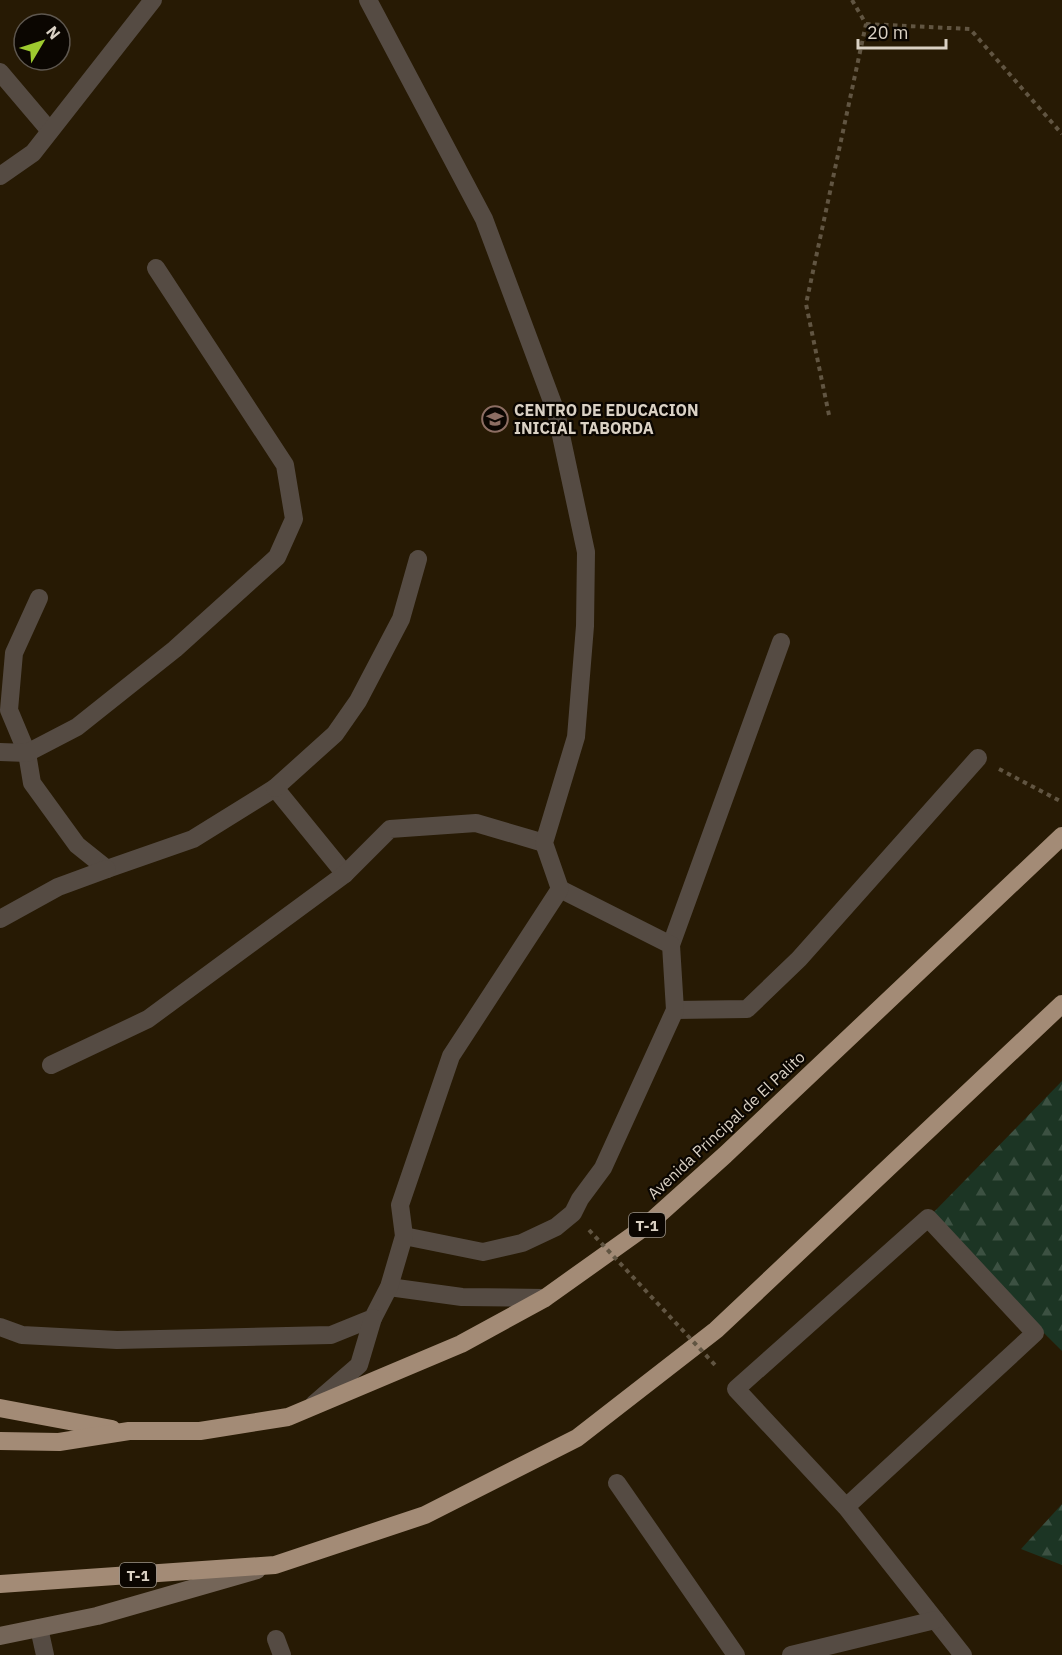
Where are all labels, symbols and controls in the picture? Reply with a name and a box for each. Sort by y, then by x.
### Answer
north arrow [12,12,72,72]
scale bar [858,12,946,50]
text: 20 m [867,21,909,44]
text: N [42,22,65,43]
place label: CENTRO DE EDUCACION INICIAL TABORDA [514,400,699,438]
school or university icon: CENTRO DE EDUCACION INICIAL TABORDA [480,404,510,434]
street label: Avenida Principal de El Palito [643,1047,809,1203]
road number: T-1 [629,1213,665,1237]
road number: T-1 [120,1563,156,1587]

